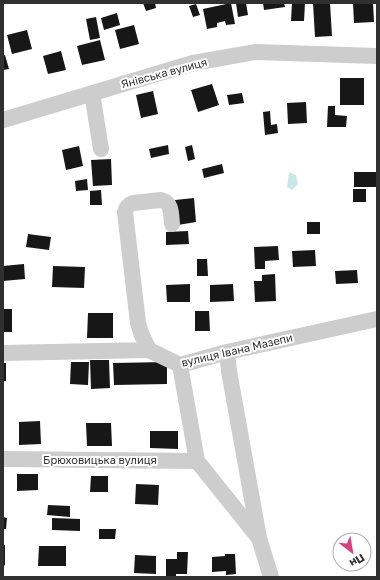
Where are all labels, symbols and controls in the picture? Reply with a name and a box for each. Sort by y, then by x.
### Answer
street label: Янівська вулиця [119,55,208,90]
street label: вулиця Івана Мазепи [180,330,294,369]
street label: Брюховицька вулиця [43,453,157,466]
north arrow [332,532,372,572]
text: Пн [347,552,367,571]

